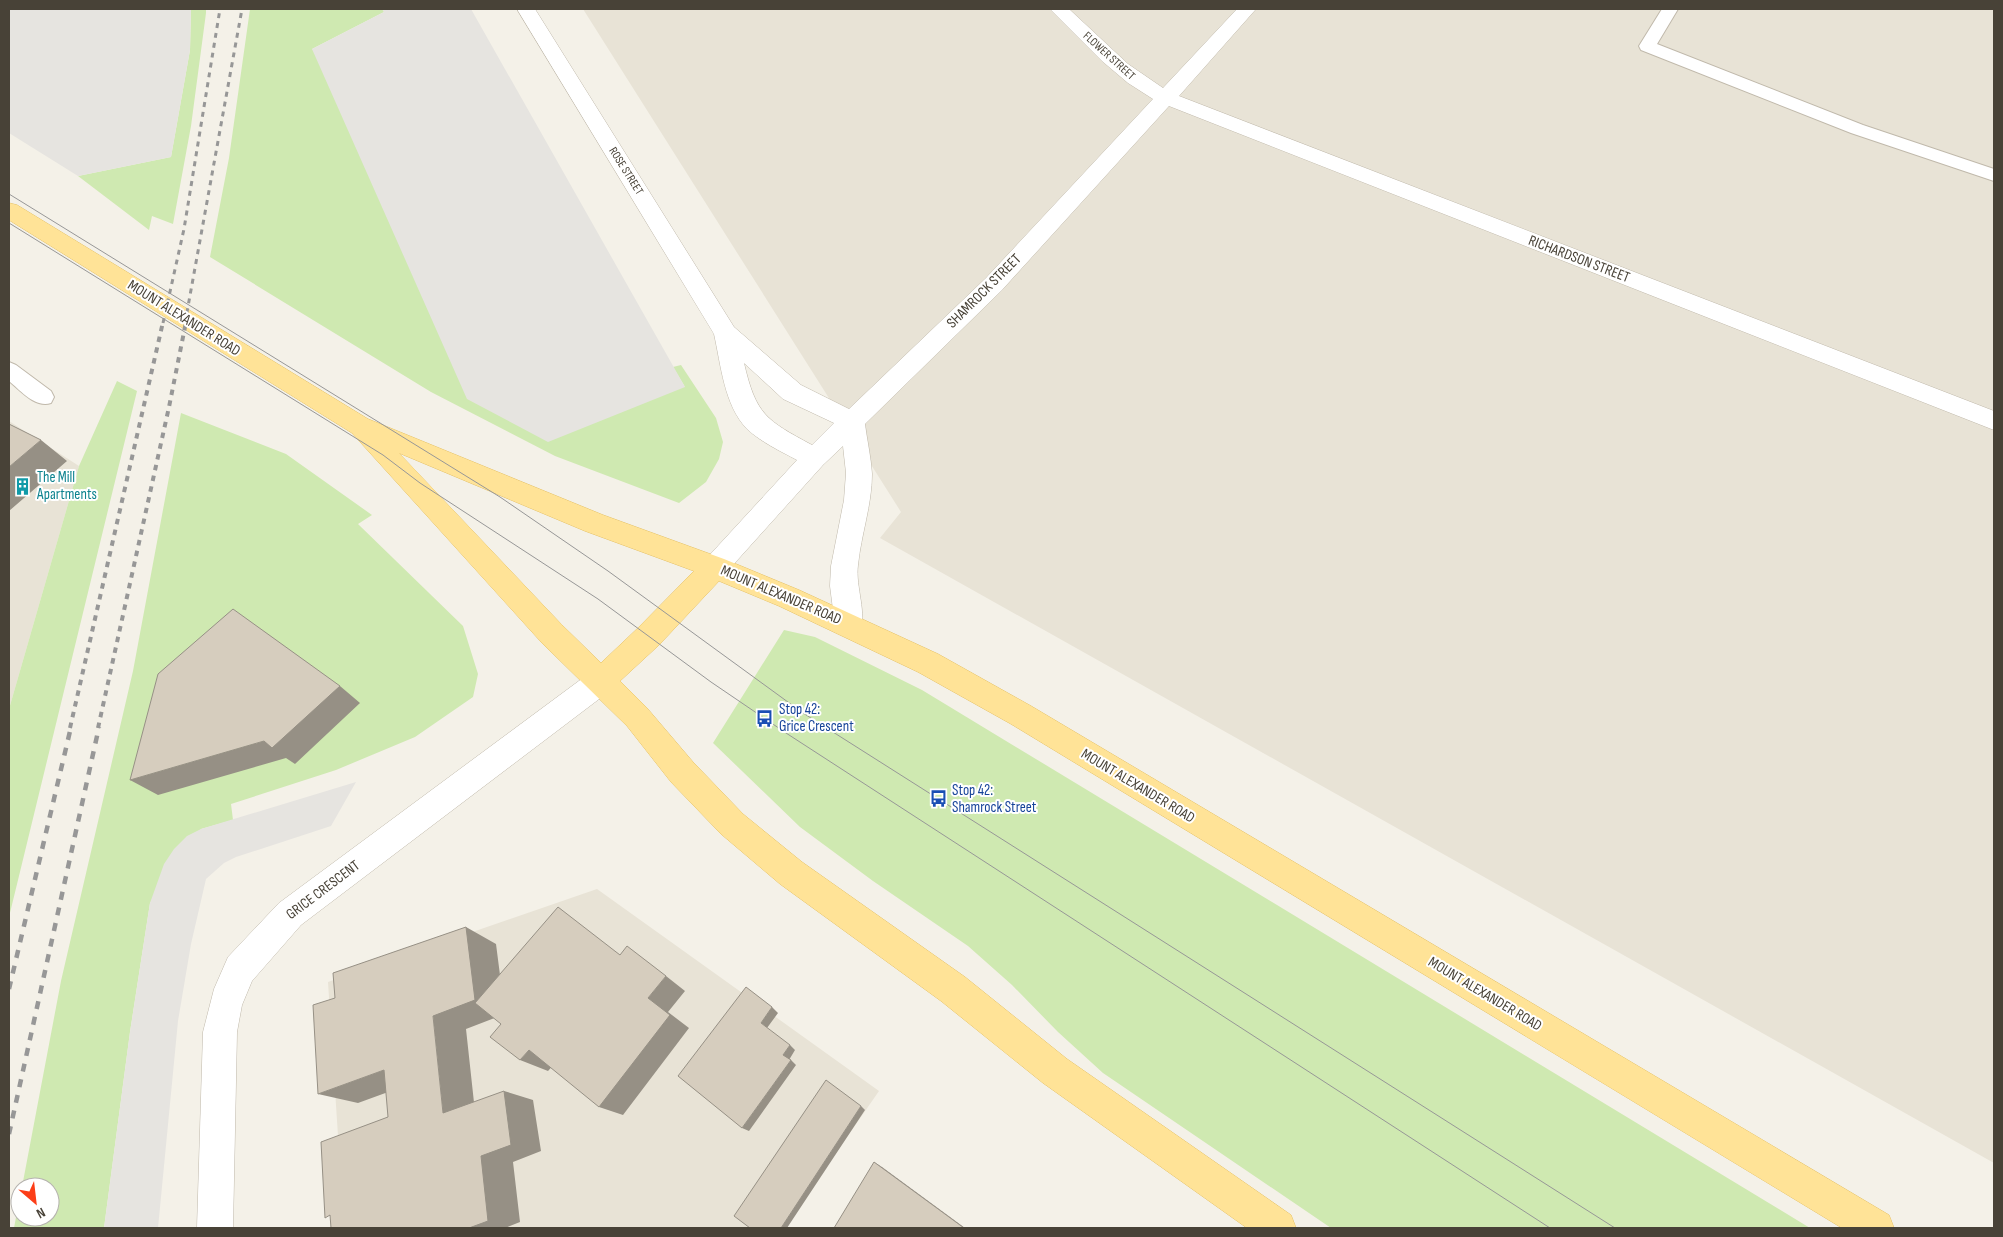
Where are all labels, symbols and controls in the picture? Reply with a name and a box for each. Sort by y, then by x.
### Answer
street label: FLOWER STREET [1080,29,1138,83]
street label: ROSE STREET [605,144,647,198]
street label: RICHARDSON STREET [1526,231,1632,287]
street label: SHAMROCK STREET [943,250,1025,332]
street label: MOUNT ALEXANDER ROAD [124,276,244,360]
place label: The Mill Apartments [36,468,97,504]
building icon: The Mill Apartments [13,476,33,496]
street label: MOUNT ALEXANDER ROAD [718,561,844,629]
place label: Stop 42: Grice Crescent [779,700,854,736]
bus stop icon: Stop 42: Grice Crescent [755,708,775,728]
street label: MOUNT ALEXANDER ROAD [1078,745,1198,827]
place label: Stop 42: Shamrock Street [952,781,1037,817]
bus stop icon: Stop 42: Shamrock Street [928,789,948,809]
street label: GRICE CRESCENT [282,856,364,924]
street label: MOUNT ALEXANDER ROAD [1425,953,1545,1035]
north arrow [10,1177,60,1227]
text: N [34,1204,48,1222]

